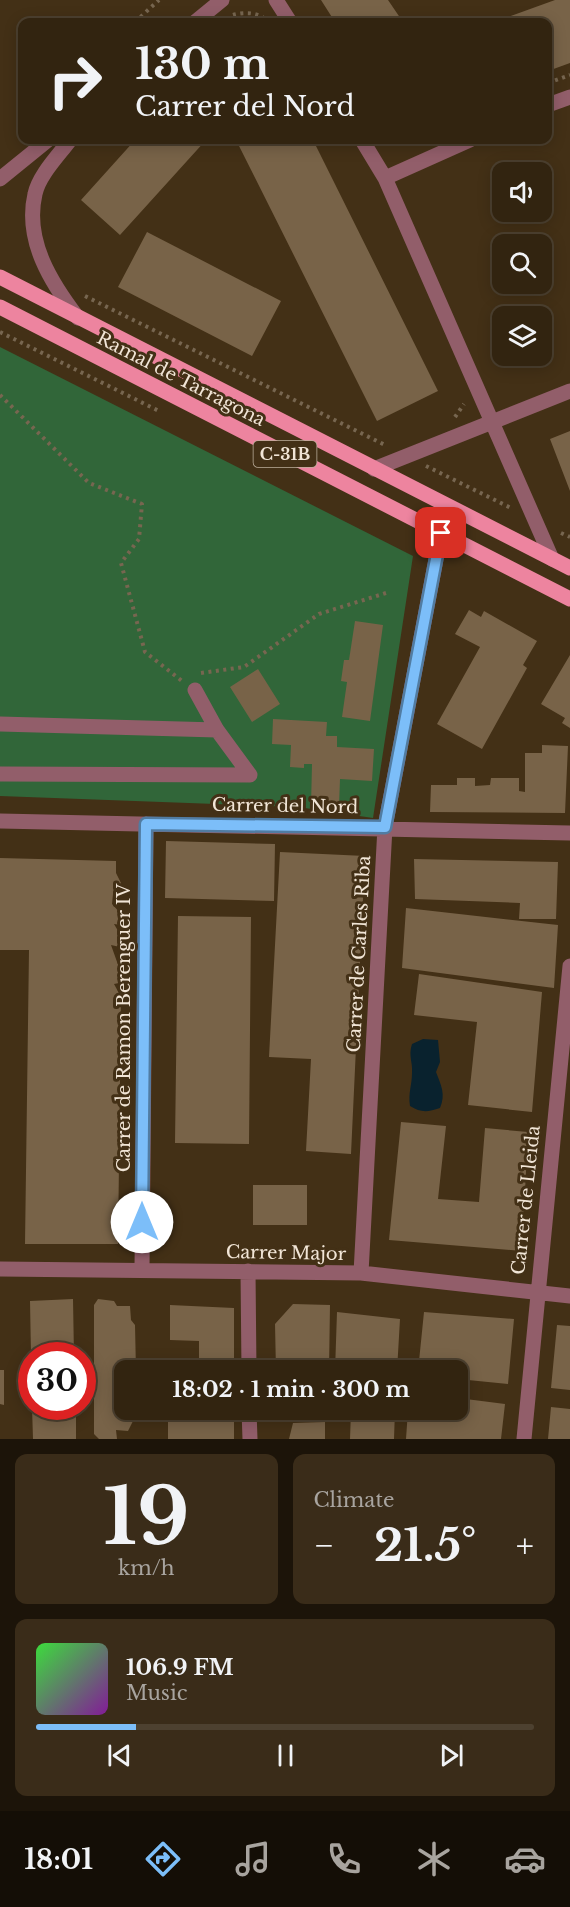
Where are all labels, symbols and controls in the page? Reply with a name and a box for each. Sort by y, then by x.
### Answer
text: 130 m [135,38,269,90]
icon: right [36,42,114,120]
text: Carrer del Nord [135,90,355,123]
map controls [492,162,552,366]
button: sound [492,162,552,222]
button: search [492,234,552,294]
button: layers [492,306,552,366]
street label: Ramal de Tarragona [93,327,269,431]
road number: C-31B [254,441,316,467]
pin [415,507,466,558]
icon: arrive [424,516,457,549]
street label: Carrer del Nord [212,794,358,818]
street label: Carrer de Carles Riba [343,855,375,1053]
street label: Carrer de Ramon Berenguer IV [113,883,135,1172]
street label: Carrer de Lleida [507,1124,545,1276]
position arrow [110,1190,174,1254]
street label: Carrer Major [226,1241,347,1265]
speed limit sign: 30 [18,1342,96,1420]
text: 18:02 · 1 min · 300 m [172,1376,410,1403]
text: 19 [103,1468,190,1565]
text: Climate [314,1488,394,1512]
text: 21.5° [374,1517,476,1573]
text: − [314,1525,334,1566]
text: + [516,1525,534,1566]
text: km/h [118,1556,175,1580]
text: 106.9 FM [126,1654,234,1681]
text: Music [126,1681,187,1705]
icon: previous [103,1739,136,1772]
icon: pause [269,1739,302,1772]
icon: next [435,1739,468,1772]
icon: directions [142,1838,184,1880]
icon: music [232,1838,274,1880]
icon: phone [323,1838,365,1880]
icon: climate [413,1838,455,1880]
icon: car [504,1838,546,1880]
text: 18:01 [24,1843,93,1876]

